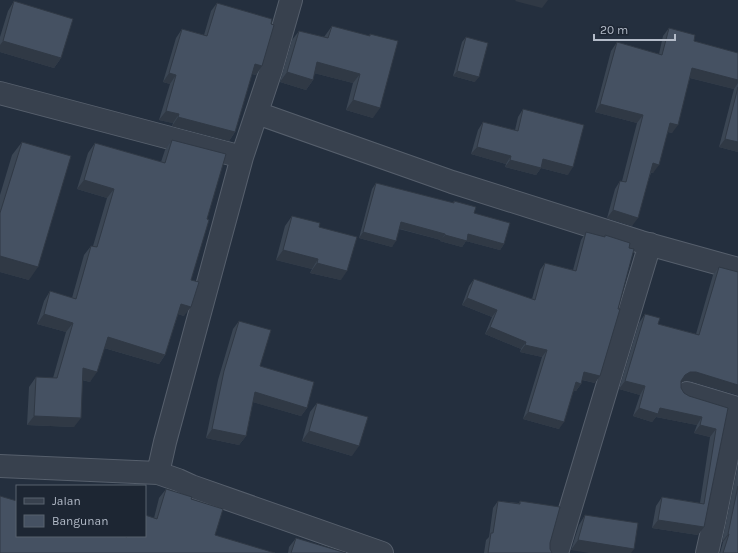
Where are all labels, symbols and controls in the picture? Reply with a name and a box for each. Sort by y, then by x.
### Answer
scale bar [594,16,675,42]
text: 20 m [600,23,628,37]
legend [16,485,146,537]
text: Jalan [52,494,81,508]
text: Bangunan [52,514,108,528]

